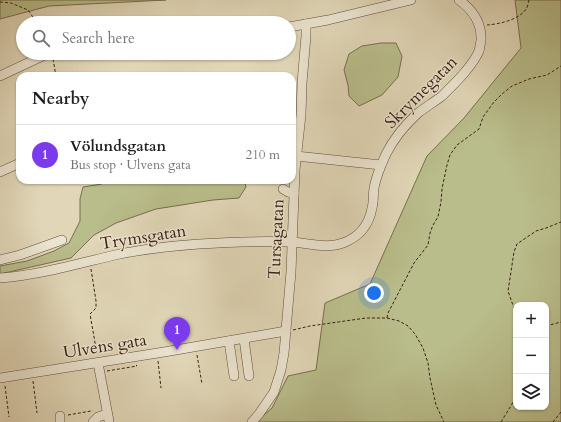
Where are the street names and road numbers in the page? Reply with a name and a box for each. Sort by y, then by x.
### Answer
street label: Skrymegatan [380,50,463,133]
street label: Tursagatan [262,198,290,280]
street label: Trymsgatan [98,219,188,255]
street label: Ulvens gata [62,328,149,364]

